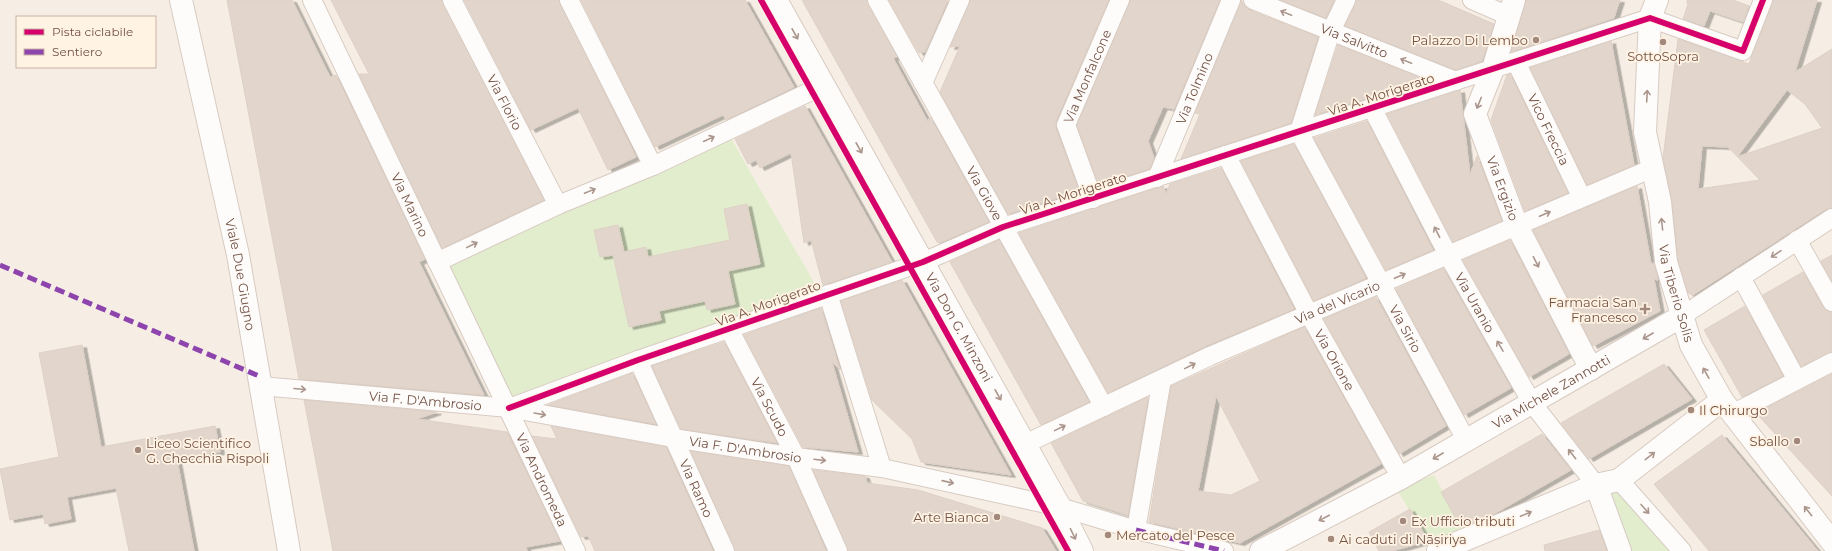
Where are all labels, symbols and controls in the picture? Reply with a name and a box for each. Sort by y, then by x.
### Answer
one-way arrow [1280,9,1292,17]
legend [16,16,156,68]
street label: Via Salvitto [1318,20,1390,61]
text: Pista ciclabile [52,24,133,39]
street label: Via Monfalcone [1060,27,1114,125]
one-way arrow [792,28,800,40]
place label: Palazzo Di Lembo [1411,32,1528,48]
marker: Palazzo Di Lembo [1531,35,1541,45]
marker: SottoSopra [1658,37,1668,47]
text: Sentiero [52,44,102,59]
place label: SottoSopra [1627,48,1699,64]
street label: Via Tolmino [1172,50,1216,127]
one-way arrow [1401,57,1413,65]
street label: Via A. Morigerato [1326,69,1436,119]
street label: Via Florio [484,72,526,133]
one-way arrow [1643,90,1651,103]
street label: Vico Freccia [1525,91,1573,168]
one-way arrow [1475,97,1483,109]
one-way arrow [703,135,715,142]
one-way arrow [855,141,863,153]
street label: Via Ergizio [1483,154,1522,223]
street label: Via Giove [963,163,1006,223]
street label: Via A. Morigerato [1018,168,1128,218]
street label: Via Marino [388,170,432,239]
one-way arrow [584,187,596,195]
one-way arrow [1538,209,1550,217]
street label: Viale Due Giugno [222,217,259,332]
one-way arrow [1658,218,1666,231]
one-way arrow [1432,226,1440,238]
one-way arrow [466,241,478,248]
street label: Via Tiberio Solis [1656,244,1698,344]
one-way arrow [1771,250,1782,258]
one-way arrow [1532,256,1540,268]
street label: Via Don G. Minzoni [922,270,996,385]
street label: Via Uranio [1452,270,1498,335]
one-way arrow [1393,271,1405,279]
street label: Via A. Morigerato [713,277,823,329]
street label: Via del Vicario [1292,277,1382,327]
place label: Farmacia San Francesco [1549,294,1637,325]
street label: Via Sirio [1386,302,1425,355]
marker: Farmacia San Francesco [1640,304,1650,314]
street label: Via Orione [1311,326,1358,394]
one-way arrow [1642,332,1654,340]
one-way arrow [1496,340,1503,352]
street label: Via Michele Zannotti [1489,351,1613,432]
one-way arrow [1184,362,1196,369]
one-way arrow [1702,367,1710,379]
street label: Via Scudo [748,375,792,439]
one-way arrow [293,386,306,393]
street label: Via F. D'Ambrosio [368,388,483,414]
one-way arrow [994,389,1002,401]
place label: Il Chirurgo [1699,402,1767,418]
marker: Il Chirurgo [1686,405,1696,415]
one-way arrow [533,410,546,418]
one-way arrow [1054,424,1066,431]
street label: Via Andromeda [513,430,571,529]
street label: Via F. D'Ambrosio [688,433,803,466]
place label: Sballo [1749,433,1789,449]
place label: Liceo Scientifico G. Checchia Rispoli [146,435,269,466]
marker: Sballo [1792,436,1802,446]
marker: Liceo Scientifico G. Checchia Rispoli [133,445,143,455]
one-way arrow [1567,448,1576,459]
one-way arrow [1644,452,1655,460]
one-way arrow [1433,453,1445,461]
one-way arrow [813,456,826,464]
street label: Via Ramo [676,457,717,520]
one-way arrow [942,479,955,487]
one-way arrow [1640,504,1650,514]
one-way arrow [1804,506,1812,517]
place label: Arte Bianca [913,509,989,525]
one-way arrow [1520,510,1532,518]
marker: Arte Bianca [992,512,1002,522]
place label: Ex Ufficio tributi [1411,513,1515,529]
one-way arrow [1318,515,1330,522]
marker: Ex Ufficio tributi [1398,516,1408,526]
place label: Mercato del Pesce [1116,527,1235,543]
one-way arrow [1070,528,1077,540]
marker: Mercato del Pesce [1103,530,1113,540]
place label: Ai caduti di Nāṣiriya [1339,531,1467,547]
marker: Ai caduti di Nāṣiriya [1326,534,1336,544]

